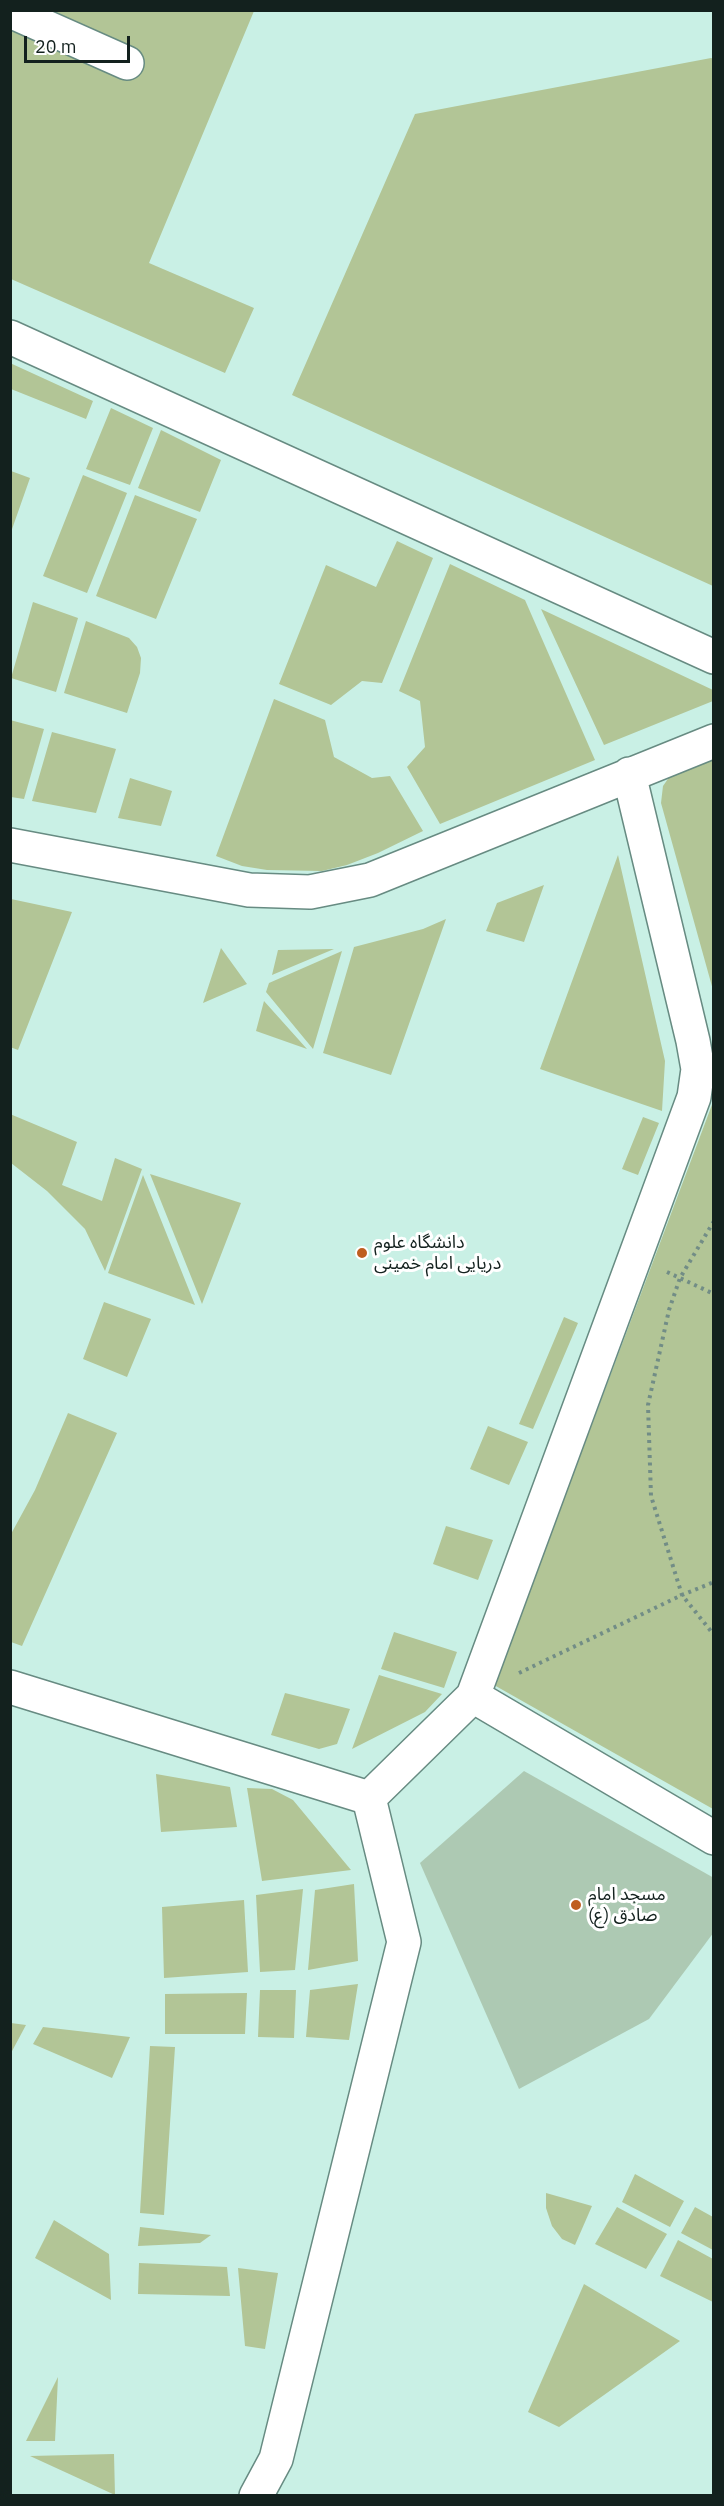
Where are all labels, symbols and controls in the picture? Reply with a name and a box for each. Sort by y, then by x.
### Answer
scale bar [27,24,134,62]
text: 20 m [35,35,77,58]
place label: دانشگاه علوم دریایی امام خمینی [374,1232,501,1274]
marker: دانشگاه علوم دریایی امام خمینی [355,1246,369,1260]
place label: مسجد امام صادق (ع) [588,1884,666,1926]
marker: مسجد امام صادق (ع) [569,1898,583,1912]

